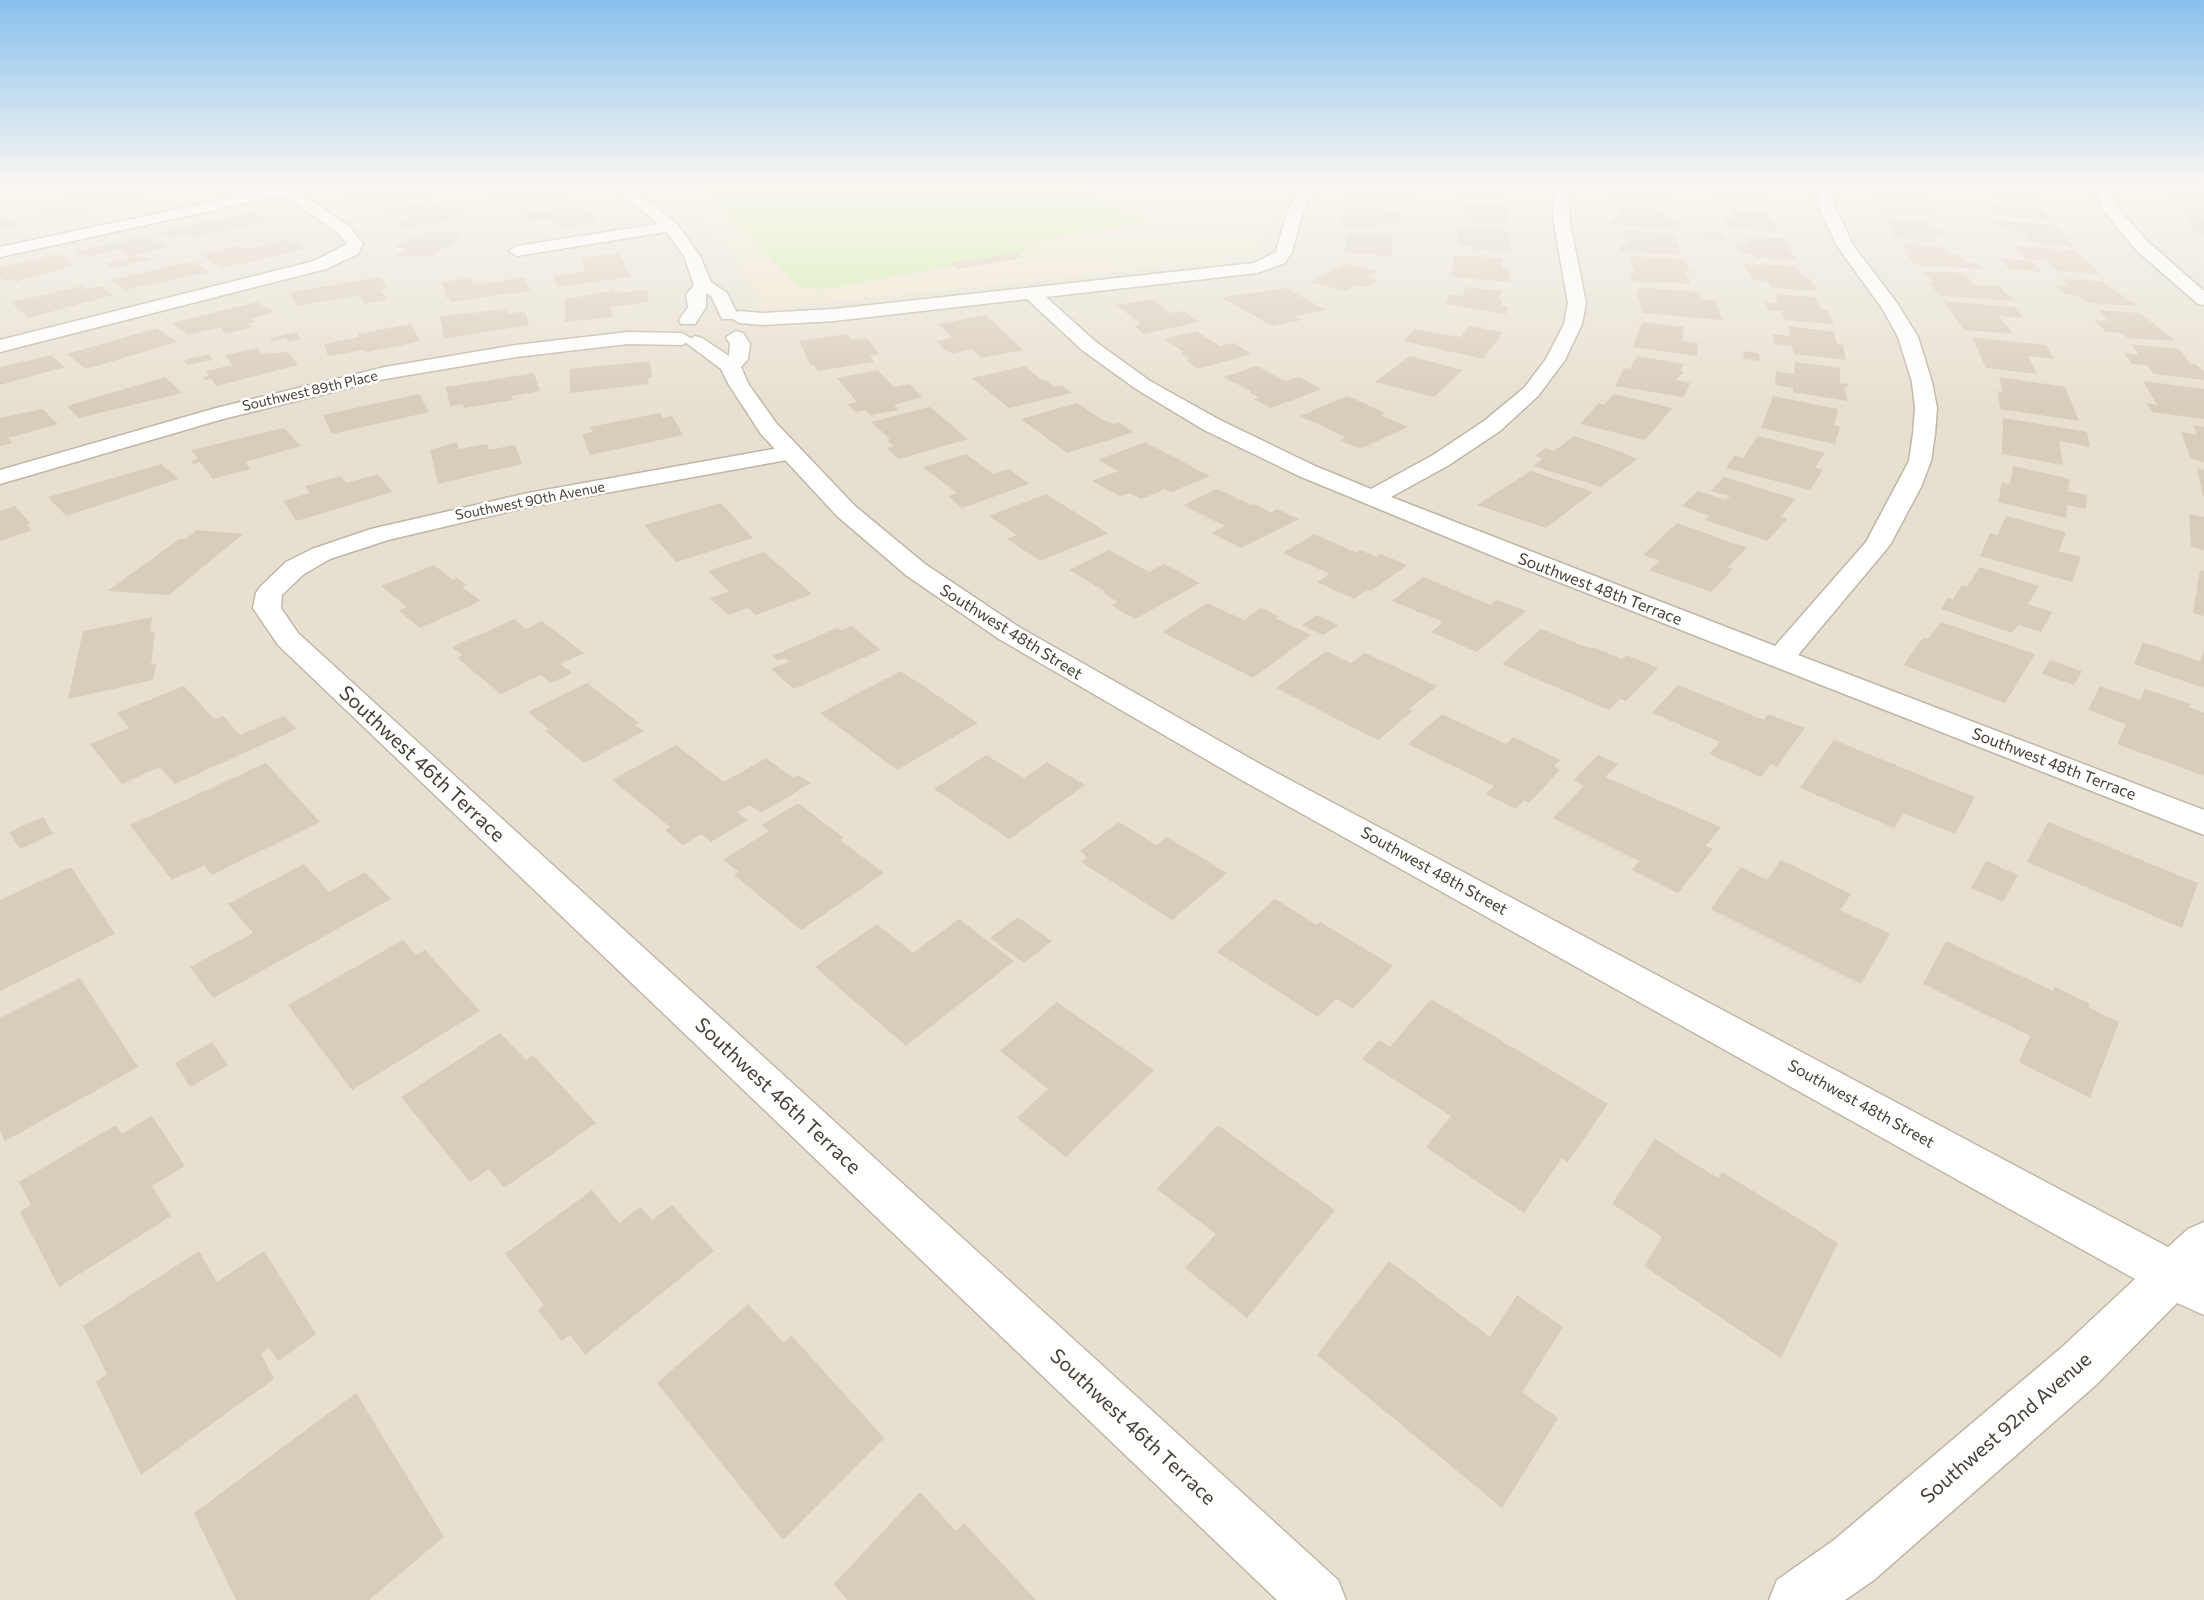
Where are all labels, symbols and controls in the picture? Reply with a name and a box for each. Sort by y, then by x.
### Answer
street label: Southwest 89th Place [241,367,379,415]
street label: Southwest 90th Avenue [454,478,606,524]
street label: Southwest 48th Terrace [1515,549,1685,629]
street label: Southwest 48th Street [936,580,1086,684]
street label: Southwest 46th Terrace [334,681,510,847]
street label: Southwest 48th Terrace [1969,724,2139,804]
street label: Southwest 48th Street [1357,823,1511,919]
street label: Southwest 46th Terrace [690,1013,866,1179]
street label: Southwest 48th Street [1784,1056,1938,1152]
street label: Southwest 46th Terrace [1045,1344,1221,1510]
street label: Southwest 92nd Avenue [1916,1347,2096,1509]

